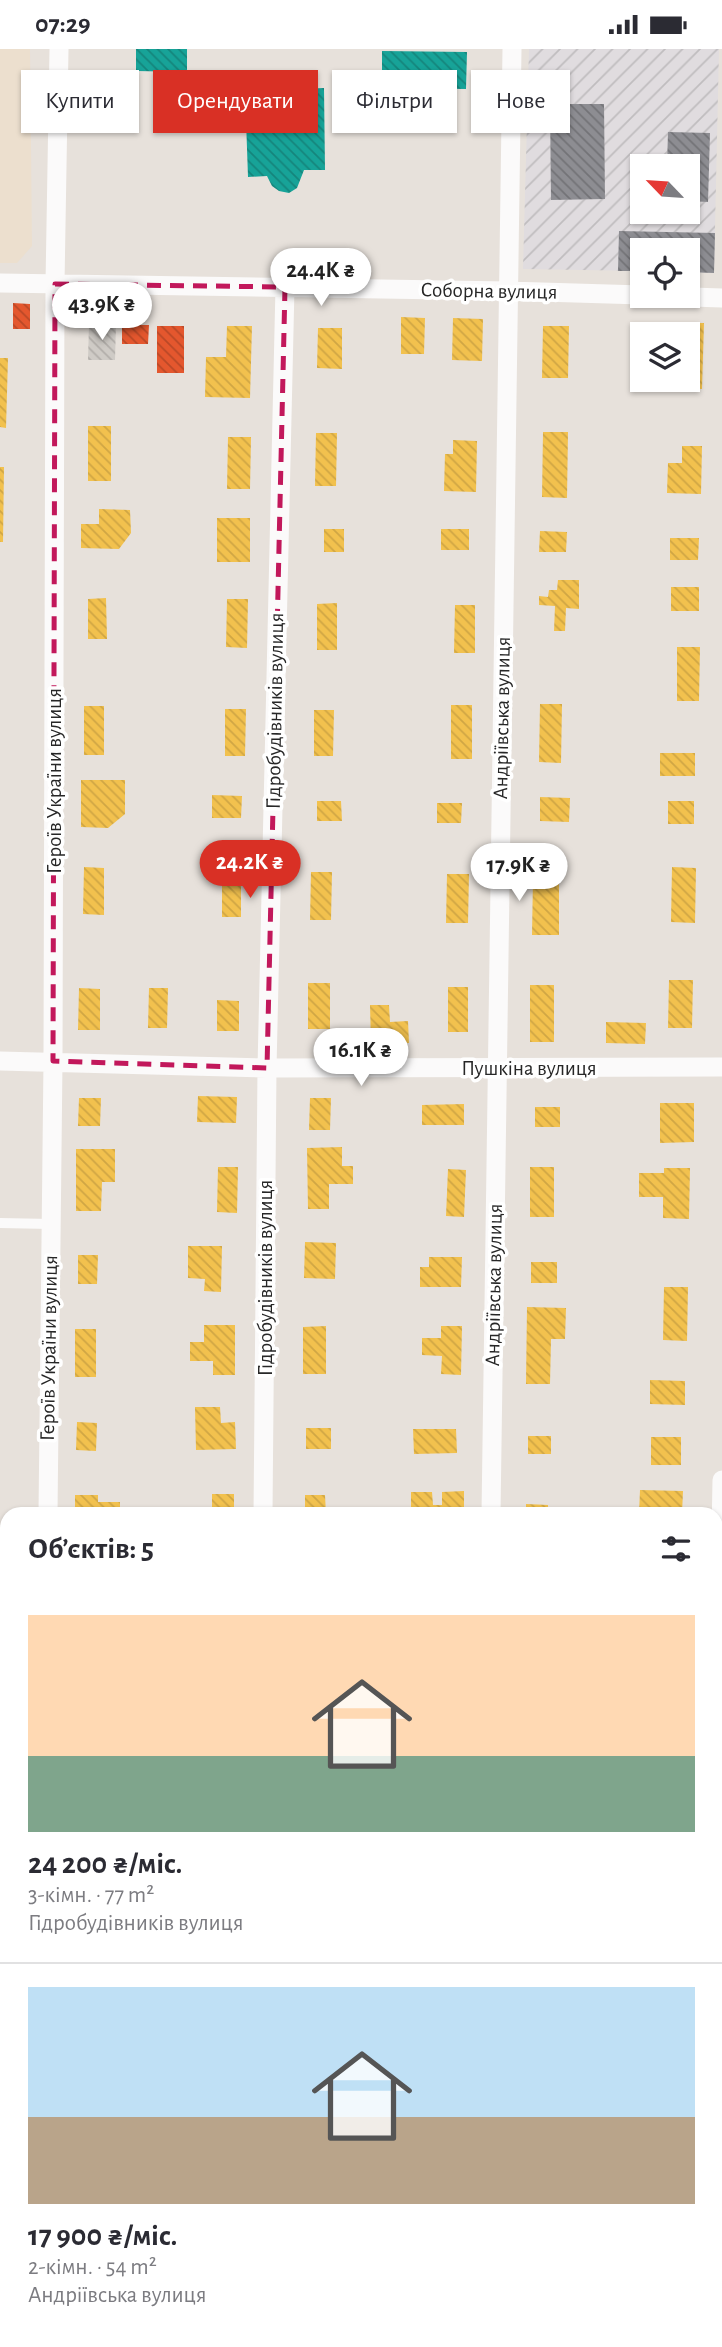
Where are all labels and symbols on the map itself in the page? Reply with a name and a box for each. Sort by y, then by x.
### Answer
north arrow [630,154,700,224]
pin: 24.4K ₴ [256,249,386,308]
street label: Соборна вулиця [420,279,558,303]
pin: 43.9K ₴ [37,282,167,342]
street label: Гідробудівників вулиця [263,612,287,810]
street label: Андріївська вулиця [490,636,514,800]
street label: Героїв України вулиця [44,688,65,874]
pin: 24.2K ₴ [185,841,315,900]
pin: 17.9K ₴ [454,843,584,903]
pin: 16.1K ₴ [296,1028,426,1088]
street label: Пушкіна вулиця [461,1058,597,1079]
street label: Гідробудівників вулиця [255,1180,276,1376]
street label: Андріївська вулиця [482,1203,506,1367]
street label: Героїв України вулиця [37,1255,61,1441]

